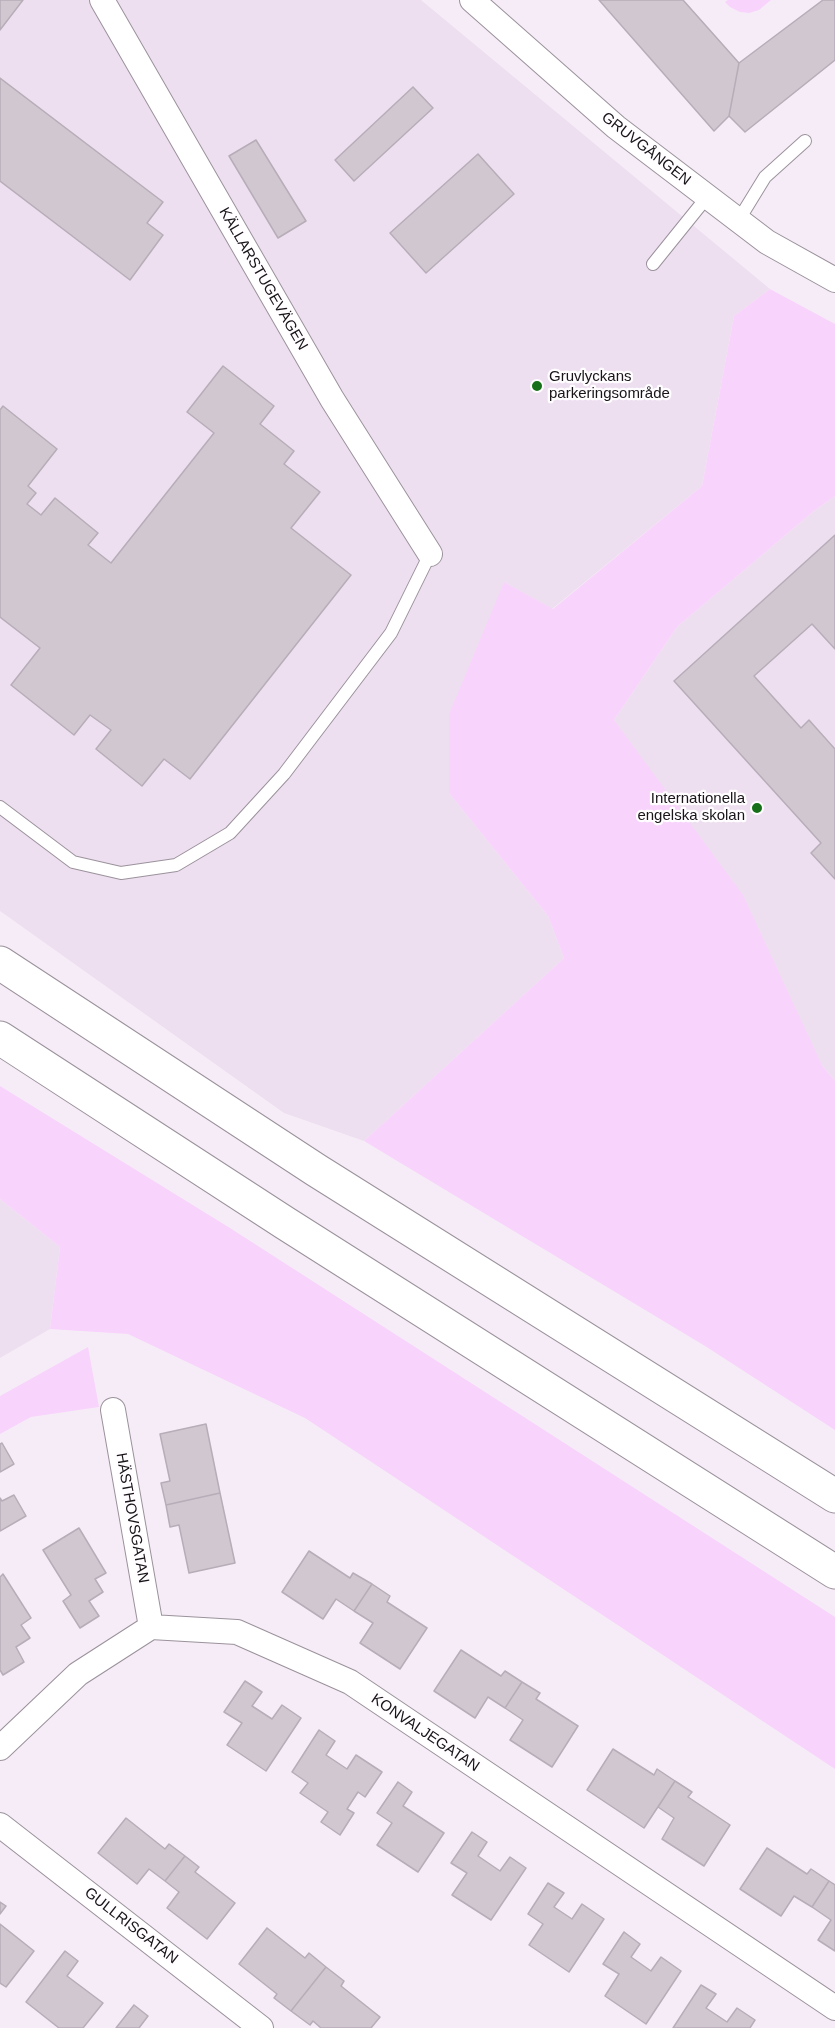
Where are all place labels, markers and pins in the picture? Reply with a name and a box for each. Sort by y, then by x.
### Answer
place label: Gruvlyckans parkeringsområde [549,368,670,403]
marker: Gruvlyckans parkeringsområde [530,379,544,393]
place label: Internationella engelska skolan [637,790,745,825]
marker: Internationella engelska skolan [750,801,764,815]

